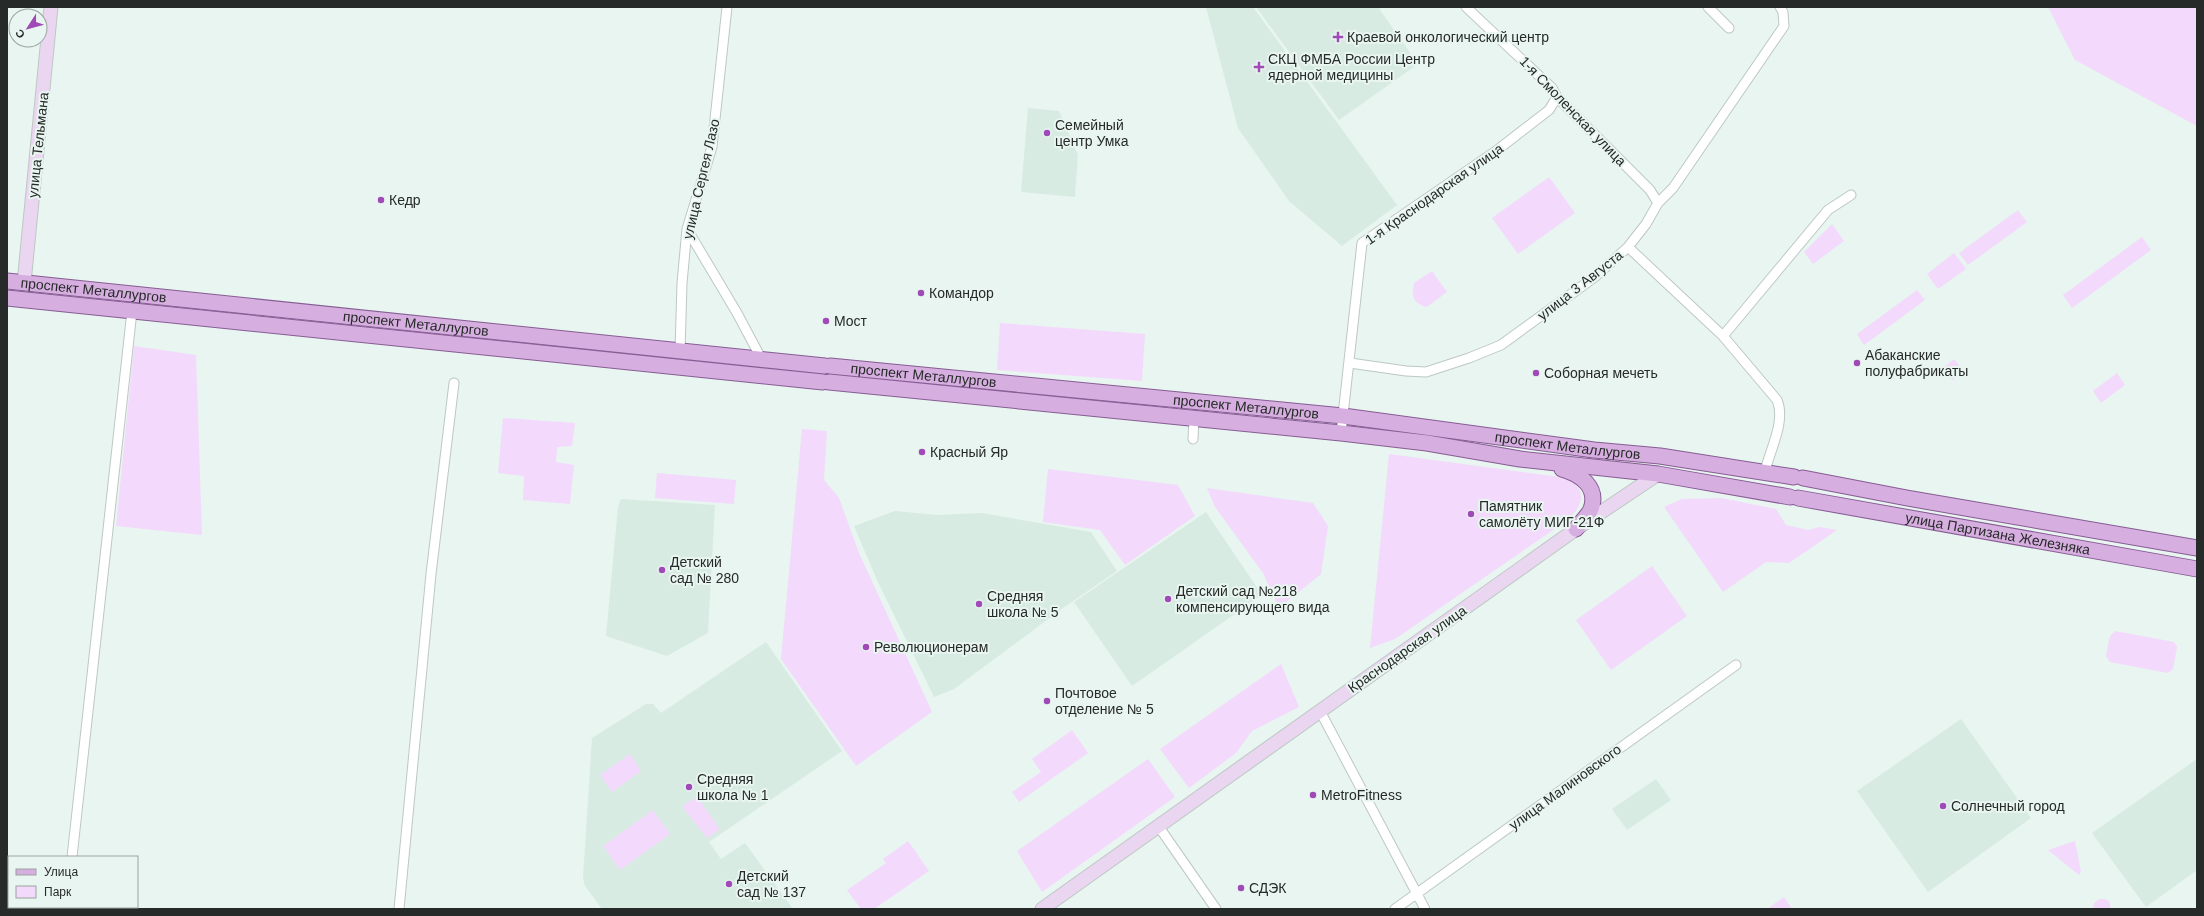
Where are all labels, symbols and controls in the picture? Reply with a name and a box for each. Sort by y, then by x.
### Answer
north arrow [8,8,48,48]
text: С [13,27,27,41]
place label: Краевой онкологический центр [1347,29,1549,45]
marker: Краевой онкологический центр [1332,31,1344,43]
place label: СКЦ ФМБА России Центр ядерной медицины [1268,51,1435,83]
street label: 1-я Смоленская улица [1517,53,1630,169]
marker: СКЦ ФМБА России Центр ядерной медицины [1253,61,1265,73]
street label: улица Тельмана [25,91,52,198]
street label: улица Сергея Лазо [679,117,723,241]
place label: Семейный центр Умка [1055,117,1129,149]
marker: Семейный центр Умка [1042,128,1052,138]
street label: 1-я Краснодарская улица [1362,140,1506,248]
place label: Кедр [389,192,421,208]
marker: Кедр [376,195,386,205]
street label: улица 3 Августа [1534,247,1626,323]
street label: проспект Металлургов [20,274,167,306]
place label: Командор [929,285,994,301]
marker: Командор [916,288,926,298]
street label: проспект Металлургов [342,308,489,339]
place label: Мост [834,313,868,329]
marker: Мост [821,316,831,326]
place label: Абаканские полуфабрикаты [1865,347,1968,379]
marker: Абаканские полуфабрикаты [1852,358,1862,368]
street label: проспект Металлургов [850,360,997,390]
place label: Соборная мечеть [1544,365,1658,381]
marker: Соборная мечеть [1531,368,1541,378]
street label: проспект Металлургов [1172,391,1320,422]
street label: проспект Металлургов [1494,429,1641,462]
place label: Красный Яр [930,444,1008,460]
marker: Красный Яр [917,447,927,457]
place label: Памятник самолёту МИГ-21Ф [1479,498,1605,530]
marker: Памятник самолёту МИГ-21Ф [1466,509,1476,519]
street label: улица Партизана Железняка [1904,509,2092,558]
place label: Детский сад № 280 [670,554,739,586]
marker: Детский сад № 280 [657,565,667,575]
place label: Детский сад №218 компенсирующего вида [1176,583,1330,615]
place label: Средняя школа № 5 [987,588,1059,620]
marker: Детский сад №218 компенсирующего вида [1163,594,1173,604]
marker: Средняя школа № 5 [974,599,984,609]
street label: Краснодарская улица [1345,602,1469,696]
place label: Революционерам [874,639,988,655]
marker: Революционерам [861,642,871,652]
place label: Почтовое отделение № 5 [1055,685,1154,717]
marker: Почтовое отделение № 5 [1042,696,1052,706]
street label: улица Малиновского [1506,741,1624,833]
place label: Средняя школа № 1 [697,771,769,803]
marker: Средняя школа № 1 [684,782,694,792]
place label: MetroFitness [1321,787,1402,803]
marker: MetroFitness [1308,790,1318,800]
place label: Солнечный город [1951,798,2065,814]
marker: Солнечный город [1938,801,1948,811]
legend [8,856,138,908]
text: Улица [44,865,78,879]
place label: Детский сад № 137 [737,868,806,900]
marker: Детский сад № 137 [724,879,734,889]
place label: СДЭК [1249,880,1287,896]
marker: СДЭК [1236,883,1246,893]
text: Парк [44,885,72,899]

